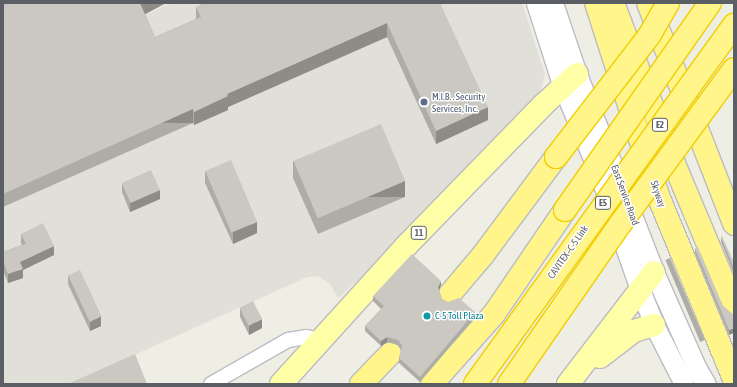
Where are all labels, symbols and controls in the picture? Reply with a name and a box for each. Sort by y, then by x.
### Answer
place label: M.I.B. . Security Services, Inc. [432,90,485,114]
marker: M.I.B. . Security Services, Inc. [419,97,429,107]
road number: E2 [651,118,669,132]
street label: East Service Road [609,163,641,227]
street label: Skyway [648,179,668,209]
road number: E5 [594,196,612,210]
street label: CAVITEX–C-5 Link [545,223,591,281]
road number: 11 [410,226,428,240]
place label: C-5 Toll Plaza [435,310,484,322]
marker: C-5 Toll Plaza [422,311,432,321]

